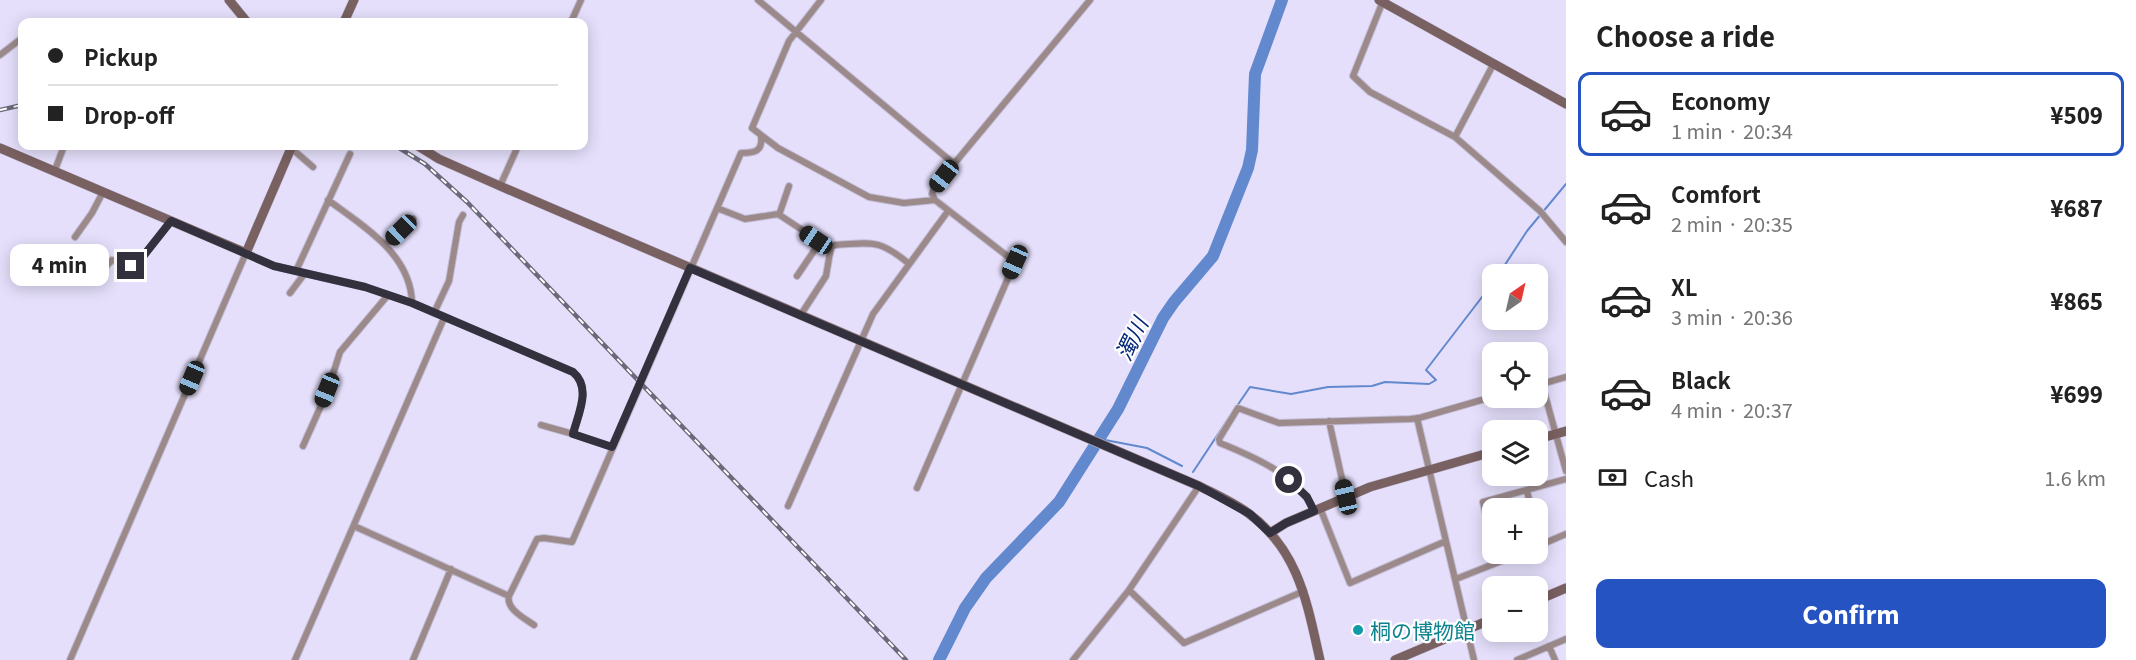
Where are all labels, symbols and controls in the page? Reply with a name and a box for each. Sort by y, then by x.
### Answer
text: Choose a ride [1596,16,1775,55]
text: Pickup [84,40,158,72]
text: Economy [1671,84,1770,116]
icon: car [1599,87,1653,141]
text: Drop-off [84,98,174,130]
text: ¥509 [2050,98,2103,130]
text: 1 min · 20:34 [1671,116,1793,145]
car [926,156,962,196]
text: Comfort [1671,177,1761,209]
icon: car [1599,180,1653,234]
text: ¥687 [2050,191,2103,223]
text: 2 min · 20:35 [1671,209,1793,238]
car [382,211,420,249]
car [796,222,836,258]
car [999,242,1031,282]
callout: 4 min [11,245,110,287]
text: 4 min [32,250,87,279]
route end [117,252,144,279]
north arrow [1482,264,1548,330]
map controls [1482,264,1548,642]
text: XL [1671,270,1698,302]
icon: car [1599,273,1653,327]
text: ¥865 [2050,284,2103,316]
text: 3 min · 20:36 [1671,302,1793,331]
water label: 濁川 [1106,309,1155,365]
button: locate [1482,342,1548,408]
car [177,358,207,398]
text: Black [1671,363,1731,395]
icon: car [1599,366,1653,420]
car [312,370,342,410]
text: ¥699 [2050,377,2103,409]
text: 4 min · 20:37 [1671,395,1793,424]
button: layers [1482,420,1548,486]
icon: cash [1596,461,1629,494]
text: Cash [1644,461,1694,493]
text: 1.6 km [2044,463,2106,492]
route start [1275,466,1302,493]
car [1333,477,1359,517]
button: + [1482,498,1548,564]
button: − [1482,576,1548,642]
button: Confirm [1596,579,2106,648]
place label: 桐の博物館 [1370,615,1475,645]
marker: 桐の博物館 [1351,623,1365,637]

